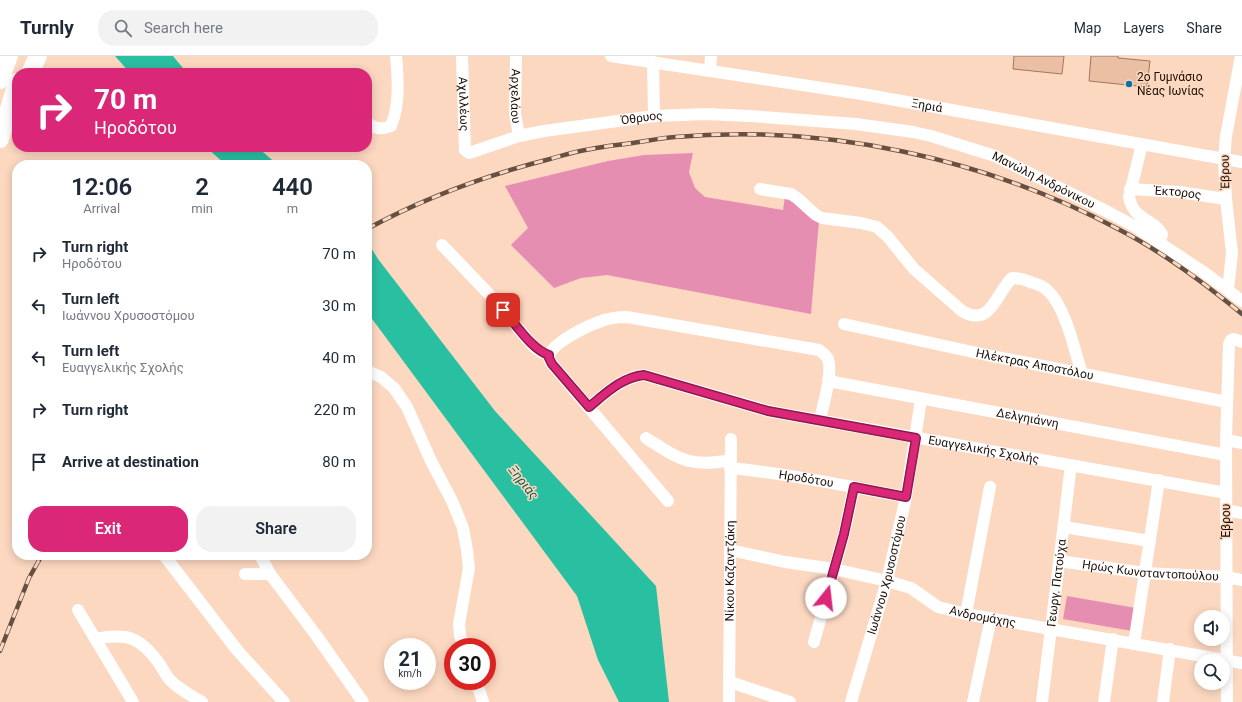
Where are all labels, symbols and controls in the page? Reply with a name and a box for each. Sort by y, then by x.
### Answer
search box [98,10,378,46]
text: Turnly [20,16,74,39]
icon: search [112,17,134,39]
text: Search here [144,19,223,37]
text: Map [1074,20,1101,36]
text: Layers [1123,20,1164,36]
text: Share [1186,20,1222,36]
street label: Αρχελάου [508,69,524,124]
place label: 2ο Γυμνάσιο Νέας Ιωνίας [1137,70,1204,98]
street label: Αχιλλέως [456,76,471,132]
marker: 2ο Γυμνάσιο Νέας Ιωνίας [1124,79,1134,89]
text: 70 m [94,83,157,116]
icon: right [28,84,80,136]
street label: Ξηριά [911,96,944,115]
street label: Όθρυος [619,109,663,128]
text: Ηροδότου [94,117,177,138]
street label: Μανώλη Ανδρόνικου [990,149,1097,211]
street label: Έβρου [1218,155,1232,190]
text: 12:06 [71,173,132,201]
text: 2 [195,173,209,201]
text: 440 [272,173,313,201]
street label: Έκτορος [1153,183,1202,202]
text: Arrival [83,201,120,216]
text: min [191,201,213,216]
text: m [287,201,298,216]
text: Turn right [62,238,128,256]
icon: right [28,243,50,265]
text: 70 m [322,245,356,263]
text: Ηροδότου [62,256,122,271]
text: Turn left [62,290,119,308]
pin [486,293,520,327]
icon: left [28,295,50,317]
text: 30 m [322,297,356,315]
icon: arrive [492,299,514,321]
text: Ιωάννου Χρυσοστόμου [62,308,195,323]
text: Turn left [62,342,119,360]
street label: Ηλέκτρας Αποστόλου [975,346,1095,383]
icon: left [28,347,50,369]
text: 40 m [322,349,356,367]
text: Ευαγγελικής Σχολής [62,360,184,375]
icon: right [28,399,50,421]
text: Turn right [62,401,128,419]
text: 220 m [314,401,356,419]
street label: Δελγηιάννη [995,405,1060,431]
street label: Ευαγγελικής Σχολής [927,433,1040,466]
icon: arrive [28,451,50,473]
text: Arrive at destination [62,453,199,471]
text: 80 m [322,453,356,471]
water label: Ξηριάς [505,462,542,503]
street label: Ηροδότου [778,467,835,490]
street label: Έβρου [1219,504,1233,539]
button: Exit [28,506,188,552]
button: Share [196,506,356,552]
street label: Ιωάννου Χρυσοστόμου [864,514,909,636]
street label: Νίκου Καζαντζάκη [723,520,737,622]
street label: Γεωργ. Πατούχα [1044,538,1069,628]
street label: Ηρώς Κωνσταντοπούλου [1081,557,1219,584]
position arrow [805,577,847,619]
street label: Ανδρομάχης [948,603,1017,630]
map controls [1194,610,1230,690]
button: sound [1194,610,1230,646]
speed limit sign: 30 [444,638,496,690]
text: 21 [399,647,421,671]
button: search [1194,654,1230,690]
text: km/h [398,668,422,679]

